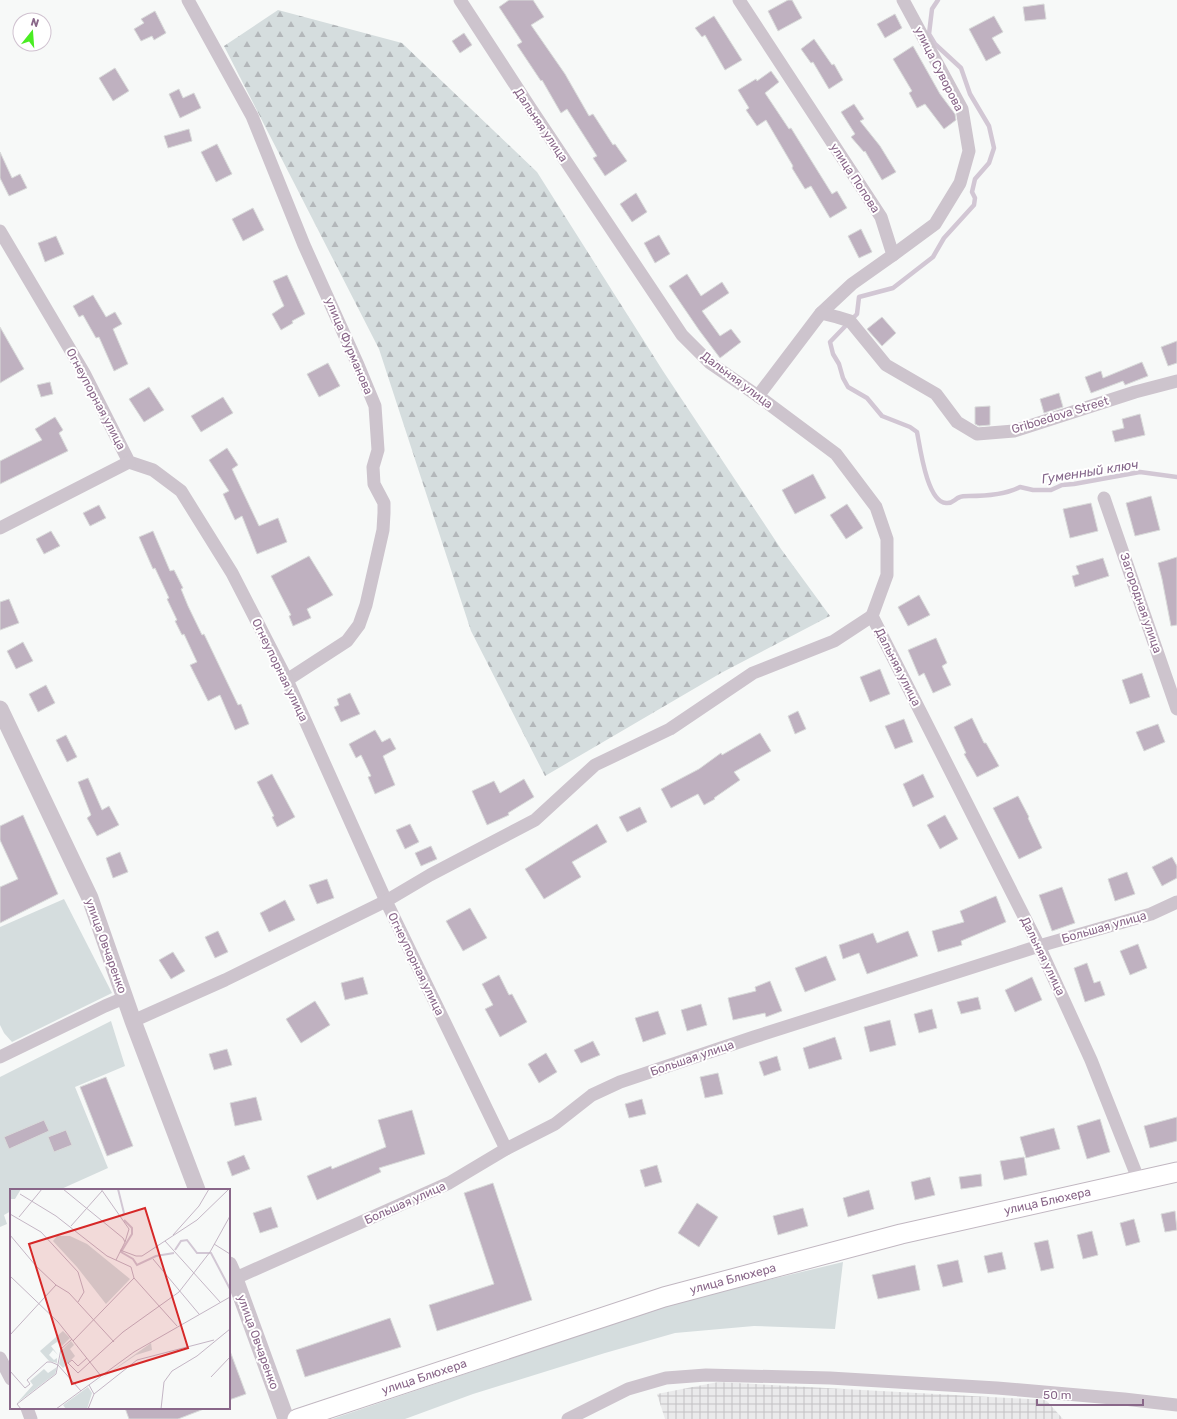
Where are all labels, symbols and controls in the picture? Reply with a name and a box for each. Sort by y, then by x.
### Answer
north arrow [12,12,52,52]
text: N [29,16,41,30]
street label: улица Суворова [912,24,966,114]
street label: Дальняя улица [511,85,571,165]
street label: улица Попова [827,141,883,215]
street label: улица Фурманова [322,295,376,397]
street label: Огнеупорная улица [63,346,129,452]
street label: Дальняя улица [698,349,776,411]
street label: Griboedova Street [1010,393,1111,436]
water label: Гуменный ключ [1041,456,1139,487]
street label: Загородная улица [1117,551,1165,655]
street label: Огнеупорная улица [249,616,311,724]
street label: Дальняя улица [872,626,924,708]
street label: улица Овчаренко [82,897,130,995]
street label: Большая улица [1060,908,1148,946]
street label: Огнеупорная улица [385,910,447,1018]
street label: Дальняя улица [1018,914,1068,998]
street label: Большая улица [648,1037,736,1079]
street label: Большая улица [362,1179,448,1227]
street label: улица Блюхера [1003,1185,1092,1218]
inset map [10,1189,230,1409]
street label: улица Блюхера [688,1261,778,1297]
street label: улица Овчаренко [234,1293,282,1391]
street label: улица Блюхера [380,1356,468,1397]
scale bar [1037,1381,1143,1407]
text: 50 m [1043,1388,1071,1402]

